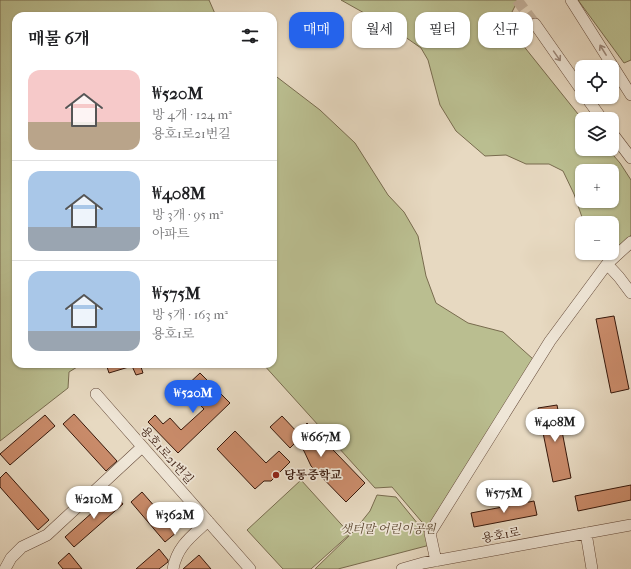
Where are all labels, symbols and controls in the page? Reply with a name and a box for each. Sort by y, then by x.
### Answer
chip: 매매 [289,12,344,48]
chip: 월세 [352,12,407,48]
chip: 필터 [415,12,470,48]
chip: 신규 [478,12,533,48]
icon: filters [239,25,261,47]
text: 매물 6개 [28,28,90,48]
one-way arrow [598,44,606,56]
one-way arrow [553,50,562,61]
map controls [575,60,619,260]
button: locate [575,60,619,104]
text: ₩520M [152,83,203,103]
icon: home [60,86,108,134]
text: 방 4개 · 124 m² [152,107,232,122]
button: layers [575,112,619,156]
text: 용호1로21번길 [152,126,231,141]
button: + [575,164,619,208]
text: ₩408M [152,183,206,203]
icon: home [60,187,108,235]
text: 방 3개 · 95 m² [152,207,223,222]
button: − [575,216,619,260]
text: 아파트 [152,226,190,241]
text: ₩575M [152,283,200,303]
icon: home [60,287,108,335]
text: 방 5개 · 163 m² [152,307,228,322]
text: 용호1로 [152,326,194,341]
pin: ₩520M [165,380,221,414]
text: ₩520M [173,385,213,400]
pin: ₩408M [527,409,583,443]
text: ₩408M [535,414,575,429]
street label: 용호1로21번길 [137,423,197,487]
pin: ₩667M [293,424,349,458]
text: ₩667M [301,429,341,444]
place label: 당동중학교 [284,468,342,482]
marker: 당동중학교 [271,470,281,480]
pin: ₩575M [476,480,532,514]
text: ₩575M [485,485,523,500]
pin: ₩210M [66,486,122,520]
text: ₩210M [75,491,113,506]
pin: ₩362M [147,502,203,536]
text: ₩362M [156,507,194,522]
park label: 샛터말 어린이공원 [340,522,437,536]
street label: 용호1로 [481,525,522,545]

